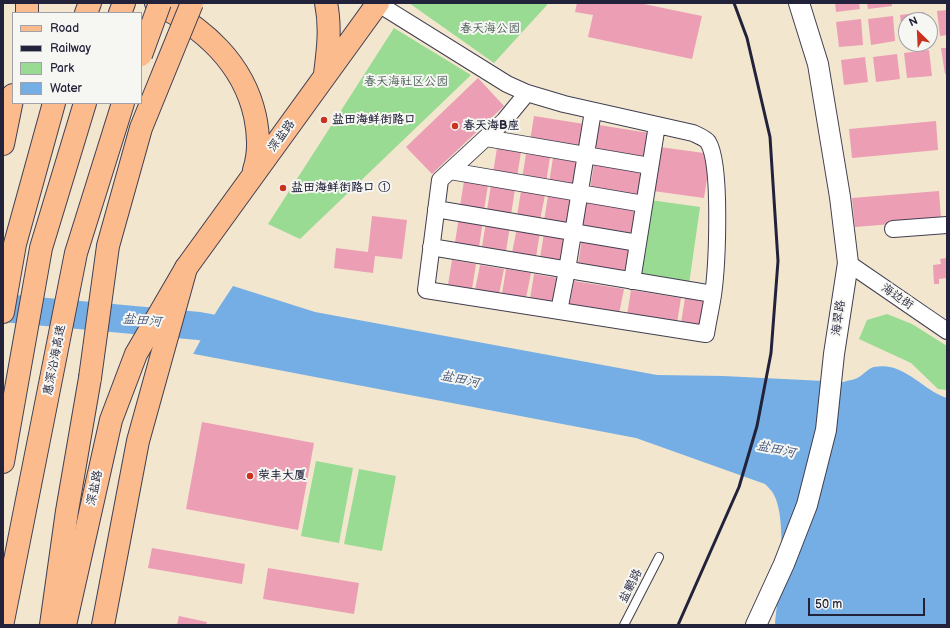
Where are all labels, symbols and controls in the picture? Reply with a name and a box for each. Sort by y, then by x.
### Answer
legend [12,12,142,104]
north arrow [898,12,938,52]
text: N [907,14,920,29]
text: Road [50,21,79,36]
park label: 春天海公园 [460,22,520,36]
text: Railway [50,41,91,56]
text: Park [50,61,74,76]
park label: 春天海社区公园 [364,75,448,89]
text: Water [50,81,82,96]
place label: 盐田海鲜街路口 [332,113,416,127]
marker: 盐田海鲜街路口 [319,115,329,125]
street label: 深盐路 [266,117,298,155]
place label: 春天海B座 [463,119,519,133]
marker: 春天海B座 [450,121,460,131]
place label: 盐田海鲜街路口 ① [291,181,390,195]
marker: 盐田海鲜街路口 ① [278,183,288,193]
street label: 海边街 [878,281,916,313]
street label: 海翠路 [829,299,849,337]
water label: 盐田河 [122,312,162,330]
street label: 惠深沿海高速 [41,323,69,397]
water label: 盐田河 [439,368,481,392]
water label: 盐田河 [755,438,797,462]
street label: 深盐路 [84,469,106,507]
place label: 荣丰大厦 [258,469,306,483]
marker: 荣丰大厦 [245,471,255,481]
street label: 盐鹏路 [616,567,646,605]
scale bar [810,590,927,616]
text: 50 m [815,597,842,612]

